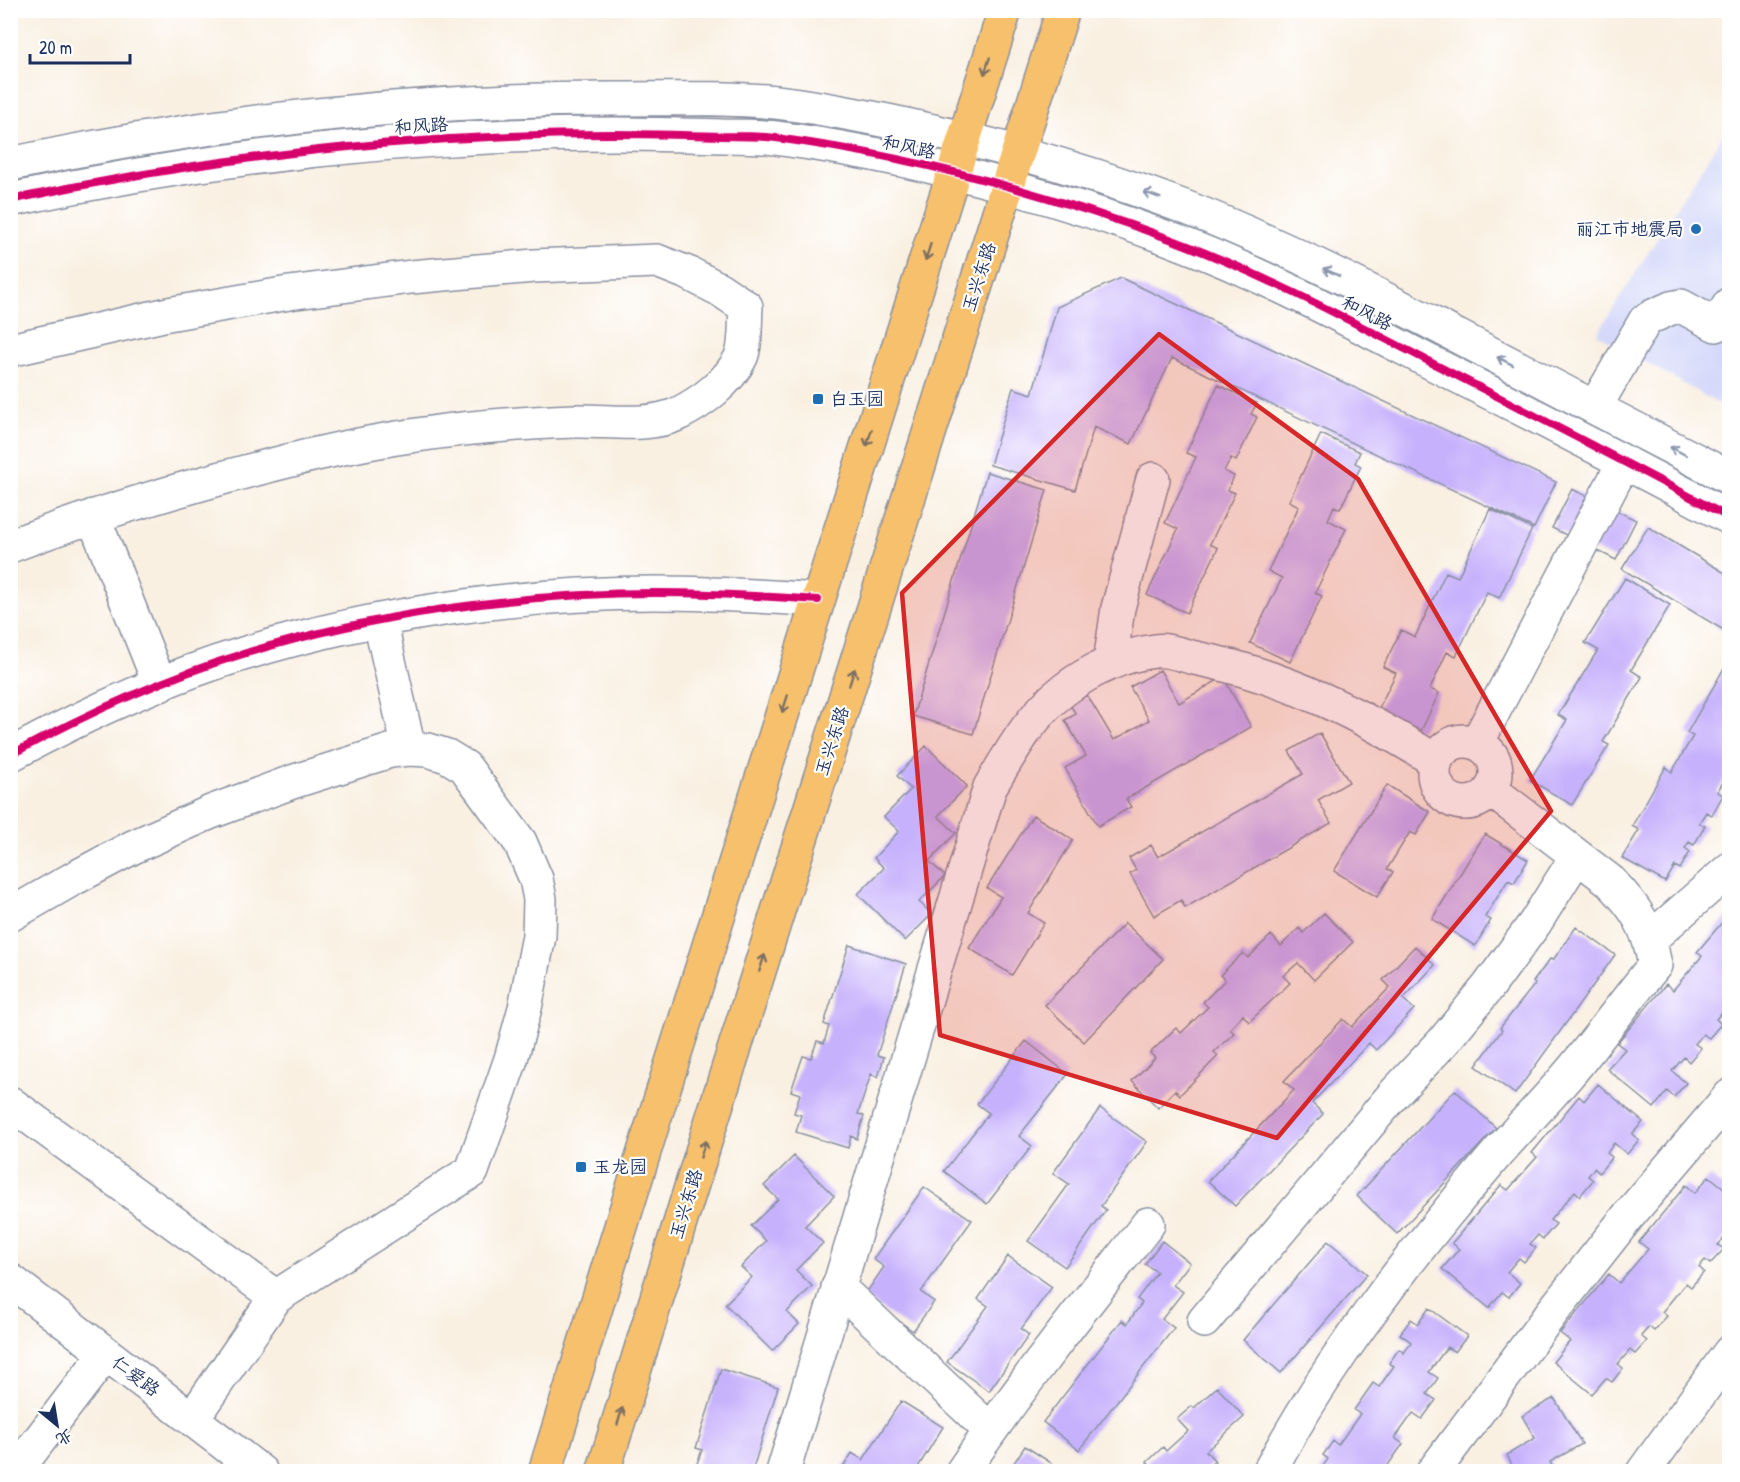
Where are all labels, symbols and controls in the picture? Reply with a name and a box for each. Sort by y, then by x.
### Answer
scale bar [30,27,130,65]
text: 20 m [39,35,72,60]
one-way arrow [981,56,992,75]
street label: 和风路 [393,111,449,140]
street label: 和风路 [880,129,938,164]
one-way arrow [1143,189,1162,200]
place label: 丽江市地震局 [1576,216,1684,241]
marker: 丽江市地震局 [1689,222,1703,236]
street label: 玉兴东路 [956,239,1002,315]
one-way arrow [922,242,933,261]
one-way arrow [1323,266,1341,278]
street label: 和风路 [1337,289,1397,336]
one-way arrow [1497,355,1514,367]
place label: 白玉园 [830,386,884,411]
marker: 白玉园 [811,392,825,406]
one-way arrow [863,428,874,447]
one-way arrow [1670,445,1687,457]
one-way arrow [847,668,858,687]
one-way arrow [779,694,790,713]
street label: 玉兴东路 [809,703,855,779]
one-way arrow [757,954,768,973]
one-way arrow [698,1140,709,1159]
place label: 玉龙园 [593,1154,647,1179]
marker: 玉龙园 [574,1160,588,1174]
street label: 玉兴东路 [663,1166,708,1242]
street label: 仁爱路 [107,1349,165,1402]
north arrow [27,1395,87,1455]
one-way arrow [615,1407,626,1426]
text: 北 [52,1424,77,1452]

